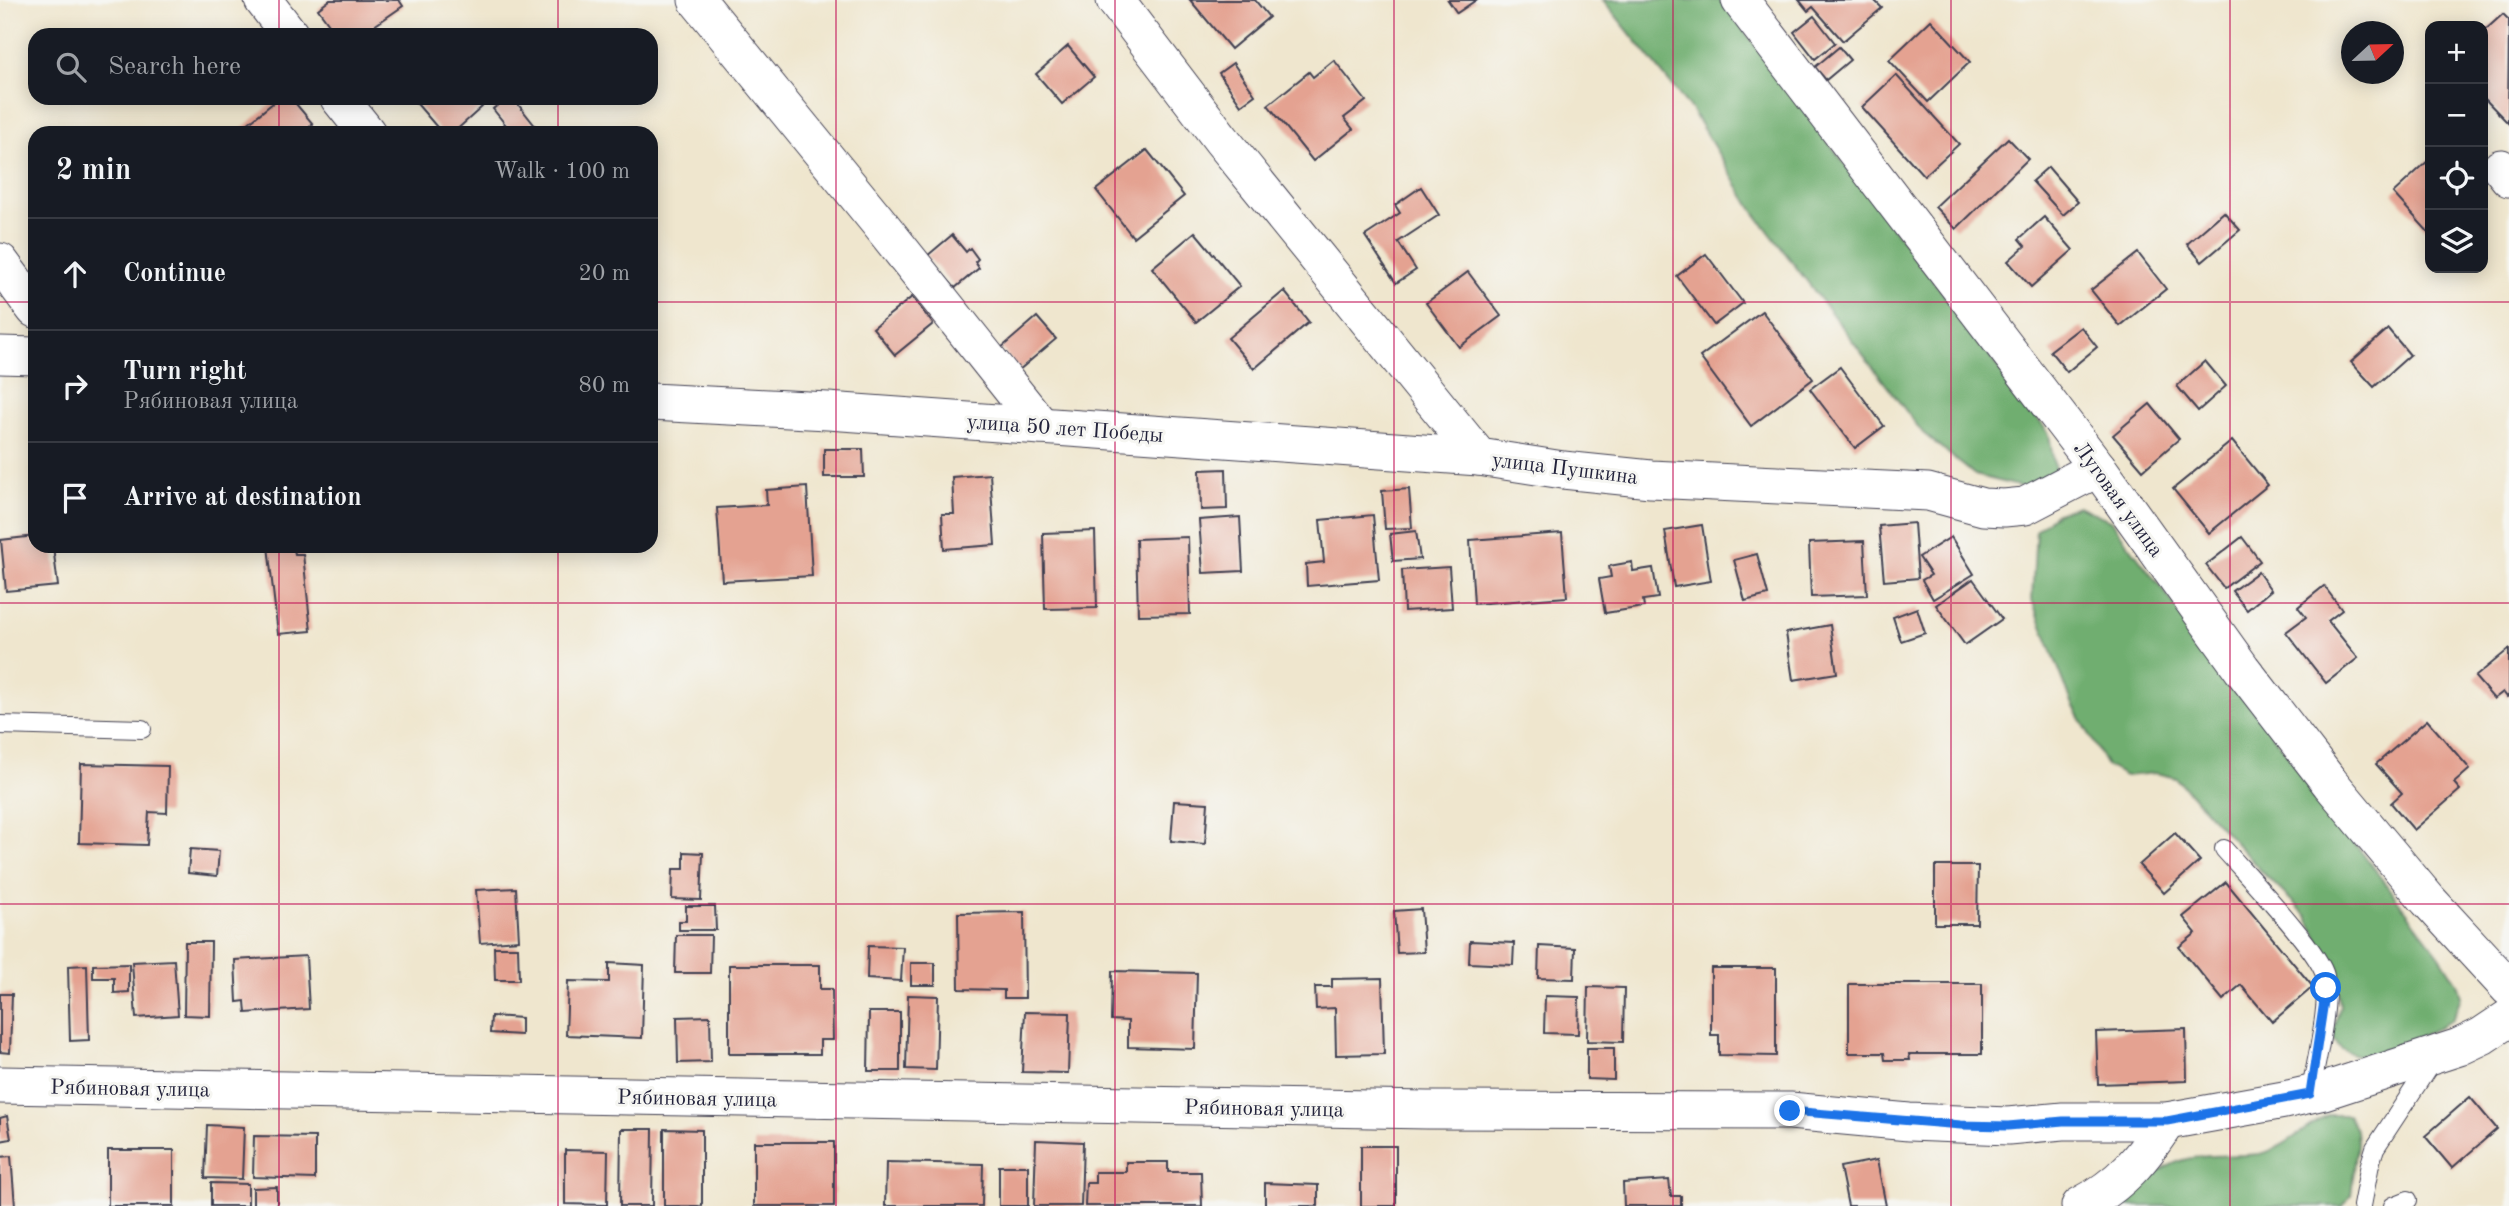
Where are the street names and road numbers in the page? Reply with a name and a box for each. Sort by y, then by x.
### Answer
street label: улица 50 лет Победы [966,412,1164,447]
street label: Луговая улица [2069,438,2167,561]
street label: улица Пушкина [1491,450,1639,489]
street label: Рябиновая улица [50,1078,210,1101]
street label: Рябиновая улица [617,1088,777,1111]
street label: Рябиновая улица [1184,1098,1344,1121]

